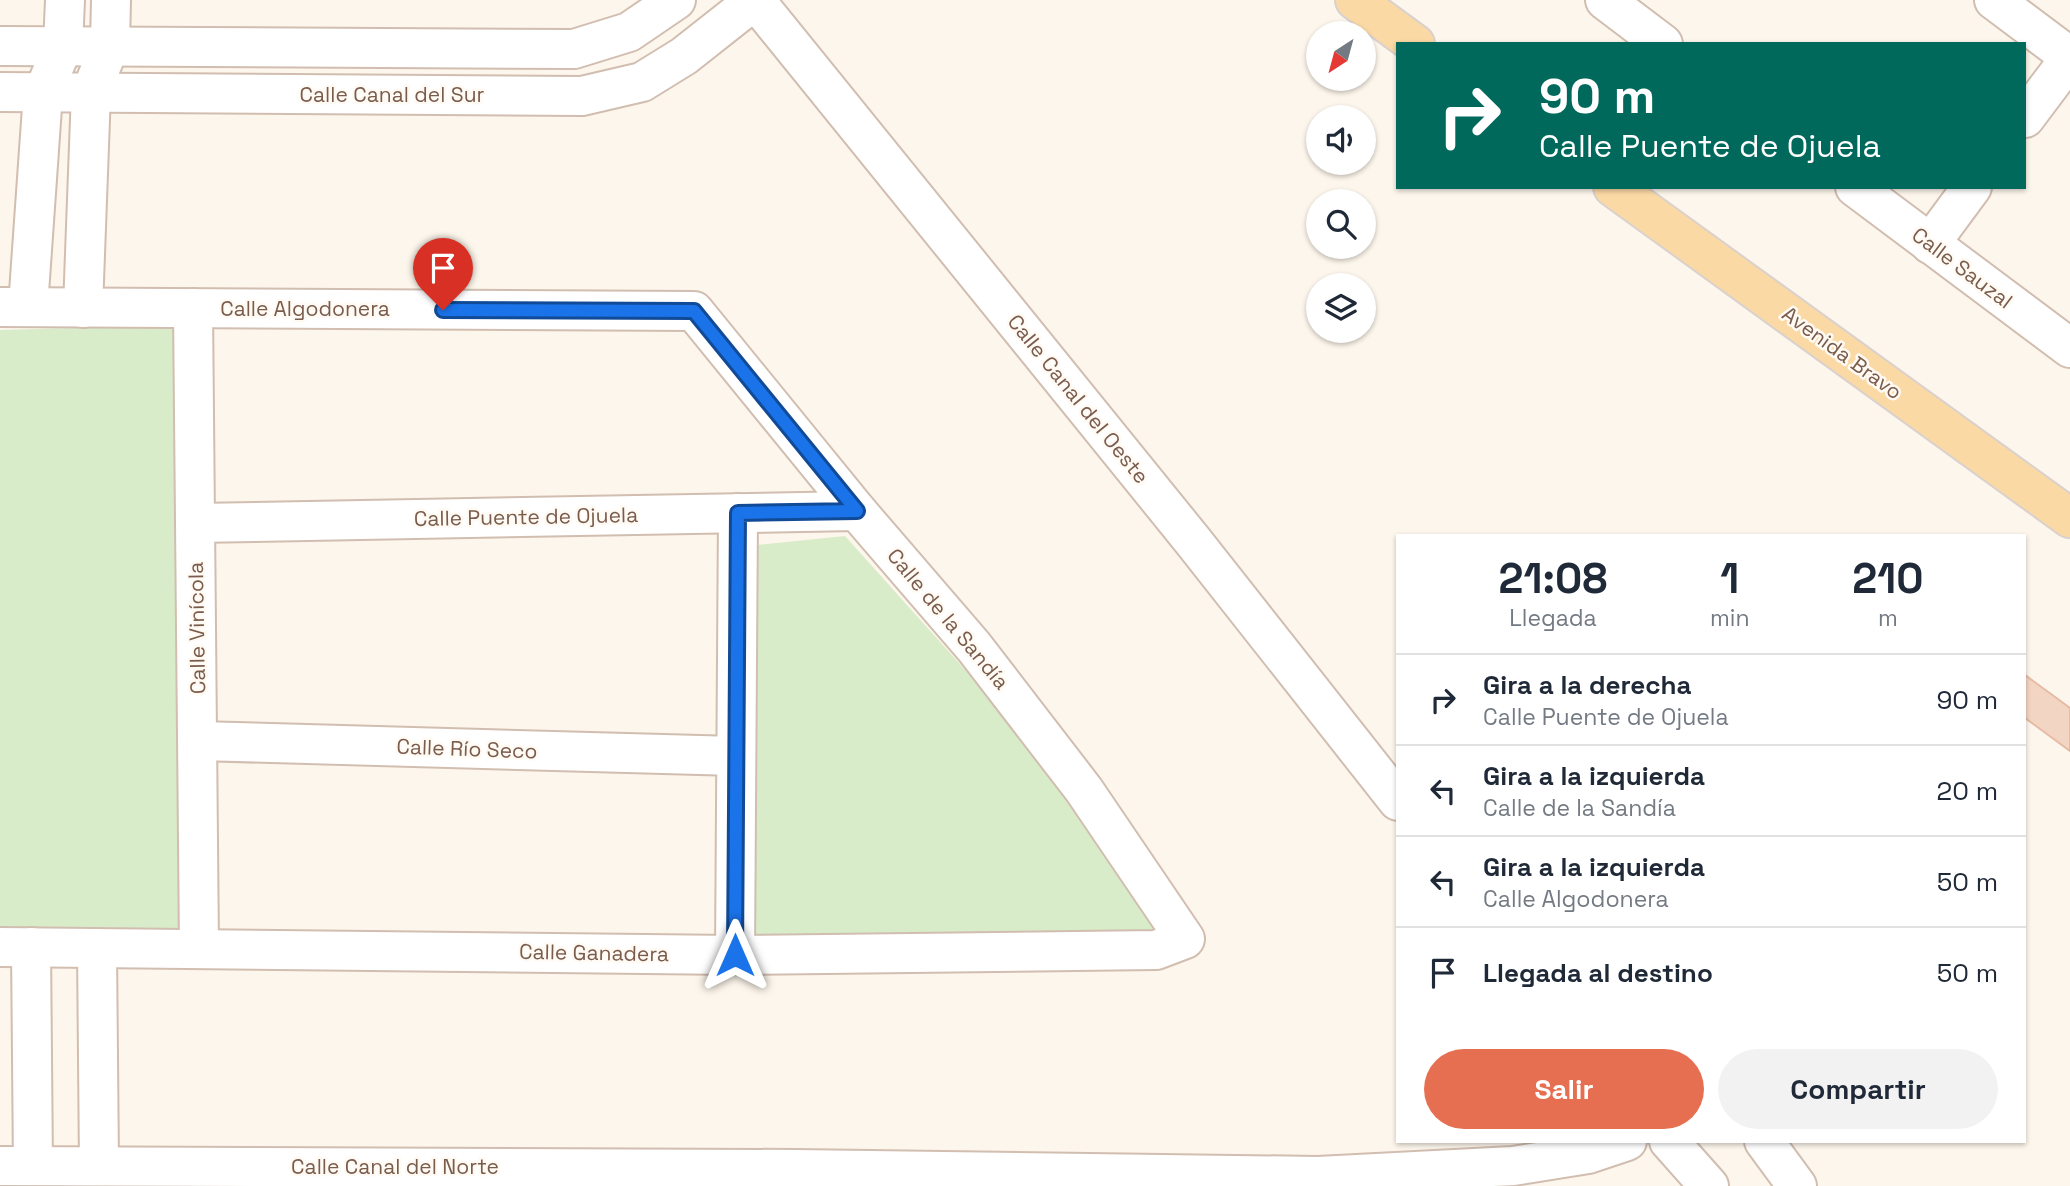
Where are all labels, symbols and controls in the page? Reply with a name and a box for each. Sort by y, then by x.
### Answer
north arrow [1306,21,1376,91]
map controls [1306,21,1376,343]
text: 90 m [1539,65,1655,127]
icon: right [1424,70,1515,161]
street label: Calle Canal del Sur [300,81,485,108]
button: sound [1306,105,1376,175]
text: Calle Puente de Ojuela [1539,126,1881,166]
button: search [1306,189,1376,259]
street label: Calle Sauzal [1907,221,2018,314]
pin [413,238,473,310]
icon: arrive [424,249,462,287]
button: layers [1306,273,1376,343]
street label: Calle Algodonera [220,295,390,322]
street label: Avenida Bravo [1777,300,1908,405]
street label: Calle Canal del Oeste [1002,308,1155,489]
street label: Calle Puente de Ojuela [414,501,638,532]
street label: Calle de la Sandía [881,543,1015,695]
text: 21:08 [1499,552,1607,605]
text: 1 [1720,552,1739,605]
text: 210 [1852,552,1923,605]
street label: Calle Vinícola [182,562,211,694]
text: Llegada [1509,603,1597,633]
text: min [1710,603,1750,633]
text: m [1878,603,1898,633]
text: Gira a la derecha [1483,668,1692,702]
icon: right [1424,681,1462,719]
text: 90 m [1936,683,1998,717]
text: Calle Puente de Ojuela [1483,702,1729,732]
street label: Calle Río Seco [396,733,538,764]
text: Gira a la izquierda [1483,759,1705,793]
icon: left [1424,772,1462,810]
text: 20 m [1937,774,1998,808]
text: Calle de la Sandía [1483,793,1676,823]
text: Gira a la izquierda [1483,850,1705,884]
icon: left [1424,863,1462,901]
text: 50 m [1937,865,1998,899]
text: Calle Algodonera [1483,884,1669,914]
position arrow [698,918,772,992]
street label: Calle Ganadera [519,938,669,967]
icon: arrive [1424,954,1462,992]
text: Llegada al destino [1483,956,1713,990]
text: 50 m [1937,956,1998,990]
button: Salir [1424,1049,1704,1129]
button: Compartir [1718,1049,1998,1129]
street label: Calle Canal del Norte [291,1153,499,1180]

